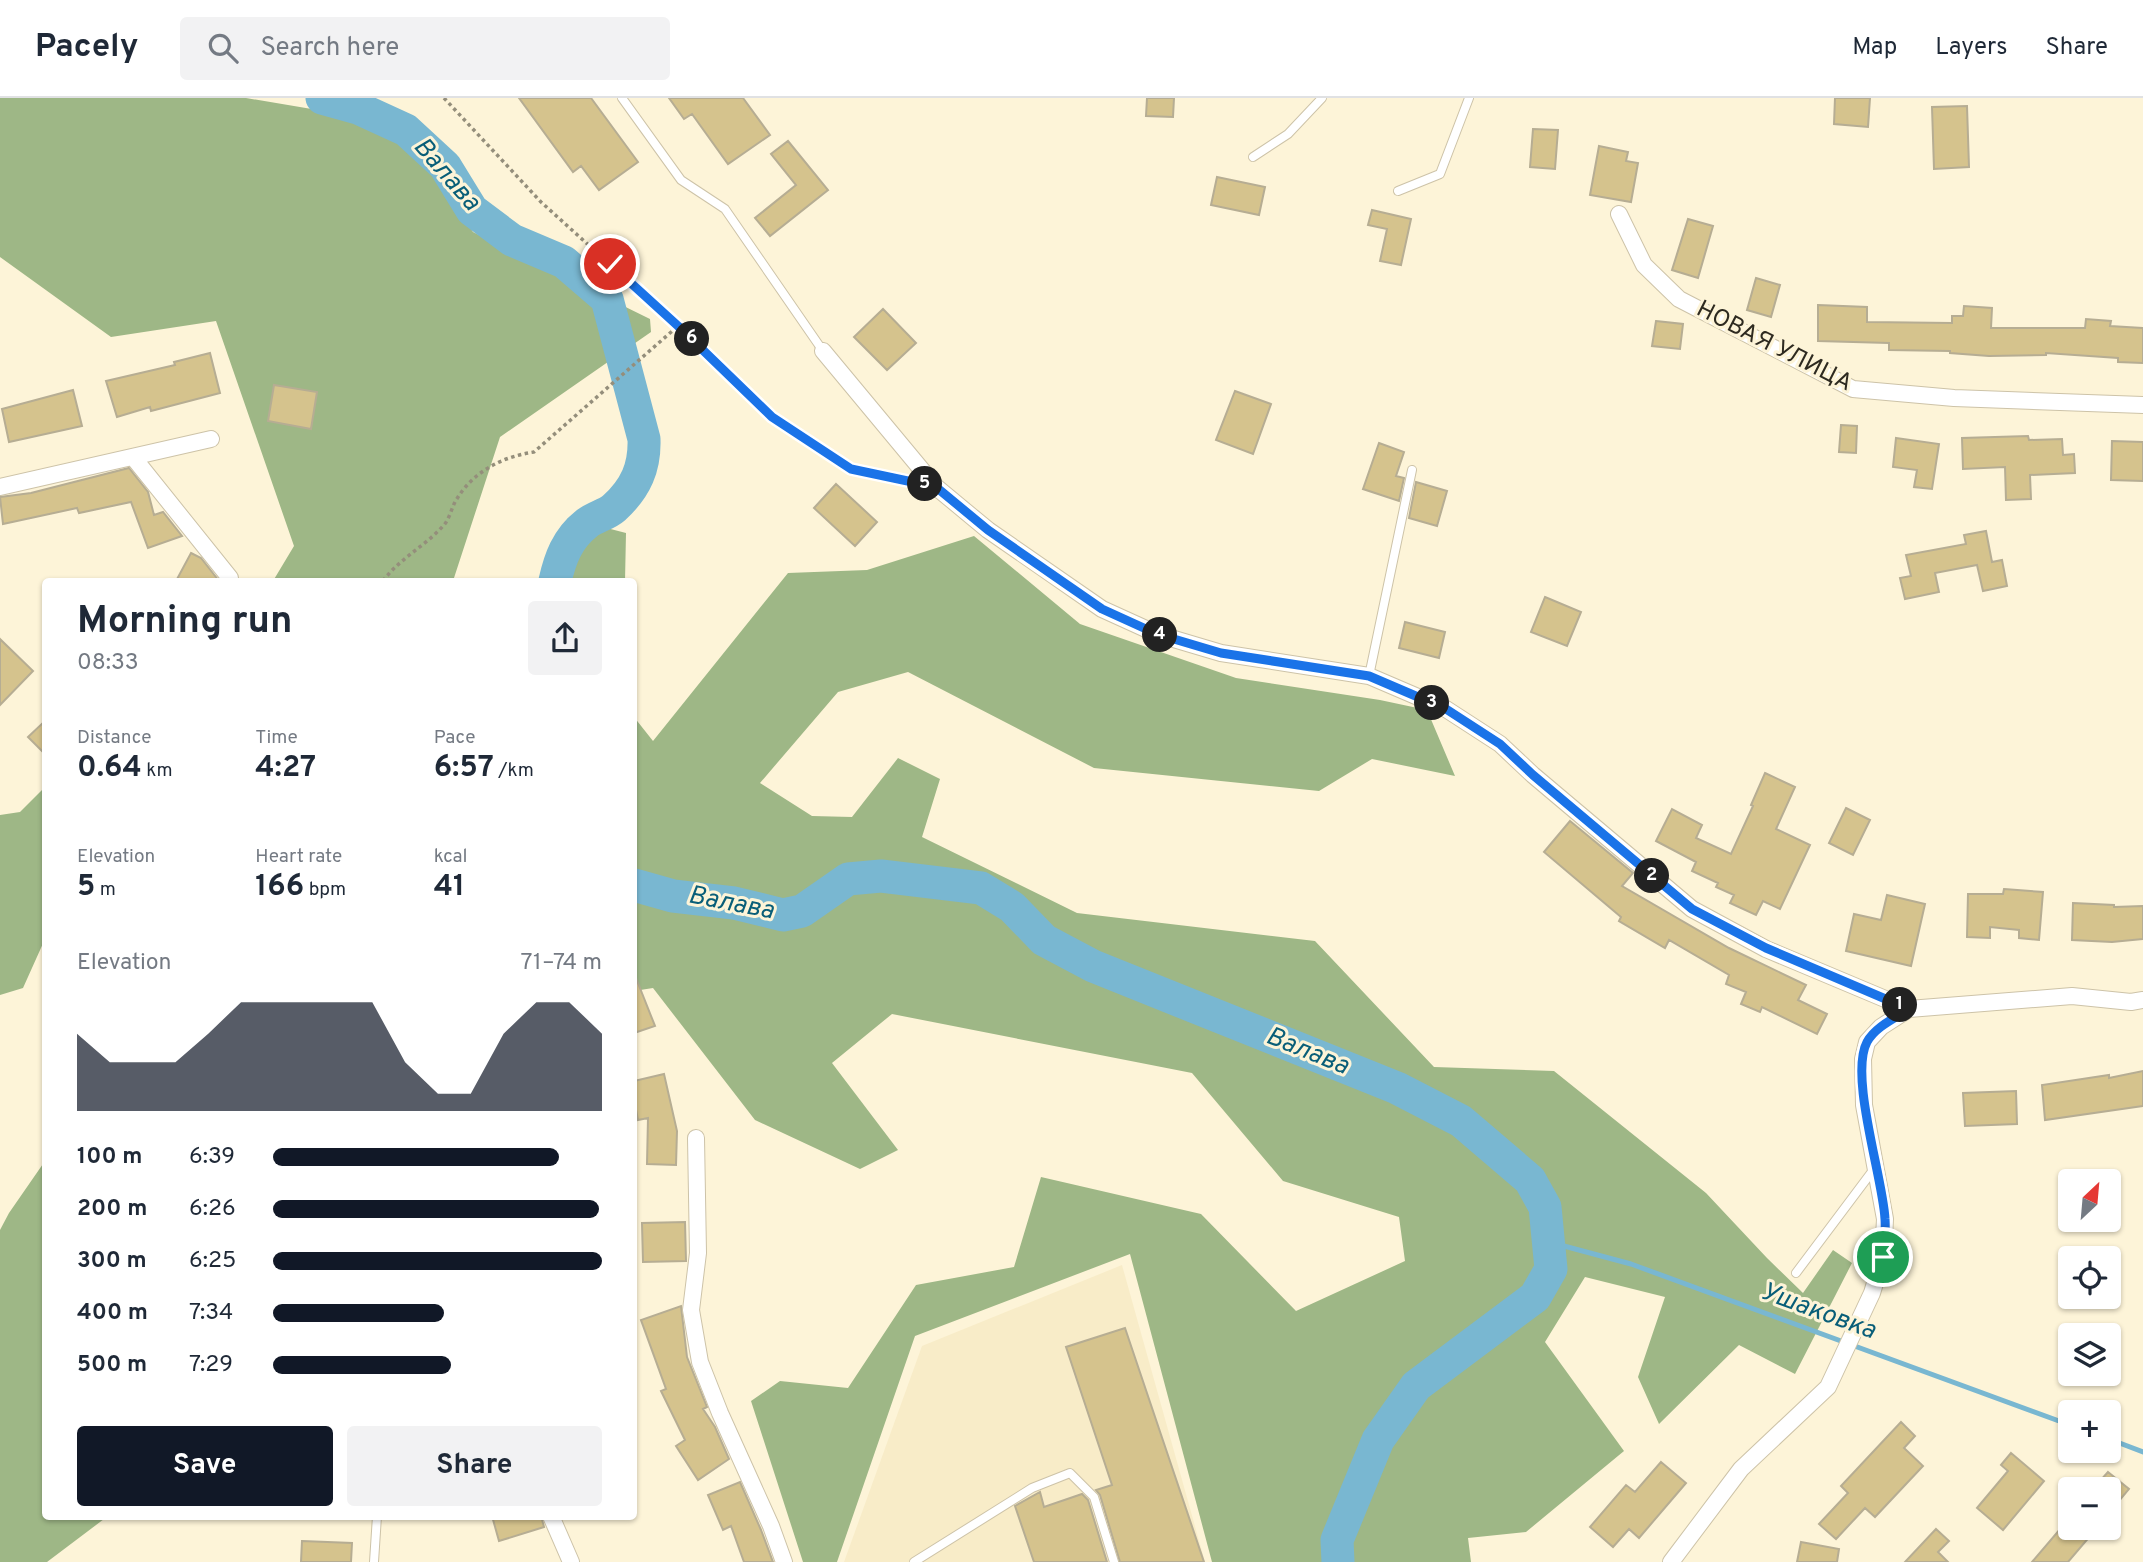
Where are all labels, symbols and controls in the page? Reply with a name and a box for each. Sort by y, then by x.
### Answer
search box [180,17,670,80]
text: Pacely [35,27,138,69]
icon: search [204,29,242,67]
text: Search here [260,32,399,65]
text: Map [1852,33,1897,63]
text: Layers [1935,33,2007,63]
text: Share [2045,33,2108,63]
water label: Валава [405,131,487,219]
pin [580,234,640,294]
icon: check [591,245,629,283]
street label: НОВАЯ УЛИЦА [1691,295,1857,399]
pin: 6 [674,322,710,356]
text: 6 [686,326,697,350]
pin: 5 [908,466,942,502]
text: 5 [919,471,930,495]
text: Morning run [77,598,293,647]
button: share [528,601,602,675]
pin: 4 [1142,618,1178,652]
text: 4 [1153,622,1166,646]
text: 08:33 [77,649,139,678]
pin: 3 [1414,686,1450,720]
text: 3 [1426,690,1437,714]
text: Distance [77,726,152,750]
text: Time [255,726,298,750]
text: Pace [434,726,475,750]
text: 0.64 [77,750,142,787]
text: 4:27 [255,750,316,787]
text: 6:57 [434,750,494,787]
text: km [142,759,173,783]
text: /km [494,759,534,783]
text: Elevation [77,845,155,869]
text: Heart rate [255,845,342,869]
text: kcal [434,845,467,869]
pin: 2 [1634,858,1670,894]
text: 2 [1646,863,1657,887]
text: 5 [77,869,95,906]
text: 166 [255,869,304,906]
text: 41 [434,869,465,906]
text: m [95,878,116,902]
text: bpm [304,878,346,902]
water label: Валава [685,880,777,929]
text: Elevation [77,949,172,978]
text: 71–74 m [521,949,602,978]
pin: 1 [1882,988,1918,1023]
text: 1 [1896,992,1903,1016]
water label: Валава [1261,1020,1354,1084]
text: 100 m [77,1143,142,1172]
text: 6:39 [189,1143,235,1172]
north arrow [2058,1169,2121,1232]
map controls [2058,1169,2121,1540]
text: 200 m [77,1195,147,1224]
text: 6:26 [189,1195,236,1224]
pin [1853,1227,1913,1287]
icon: arrive [1864,1238,1902,1276]
button: locate [2058,1246,2121,1309]
text: 300 m [77,1247,147,1276]
text: 6:25 [189,1247,236,1276]
water label: Ушаковка [1756,1276,1880,1348]
text: 400 m [77,1299,148,1328]
text: 7:34 [189,1299,233,1328]
button: layers [2058,1323,2121,1386]
text: 500 m [77,1351,147,1380]
text: 7:29 [189,1351,233,1380]
button: + [2058,1400,2121,1463]
button: Save [77,1426,333,1506]
button: Share [347,1426,602,1506]
button: − [2058,1477,2121,1540]

